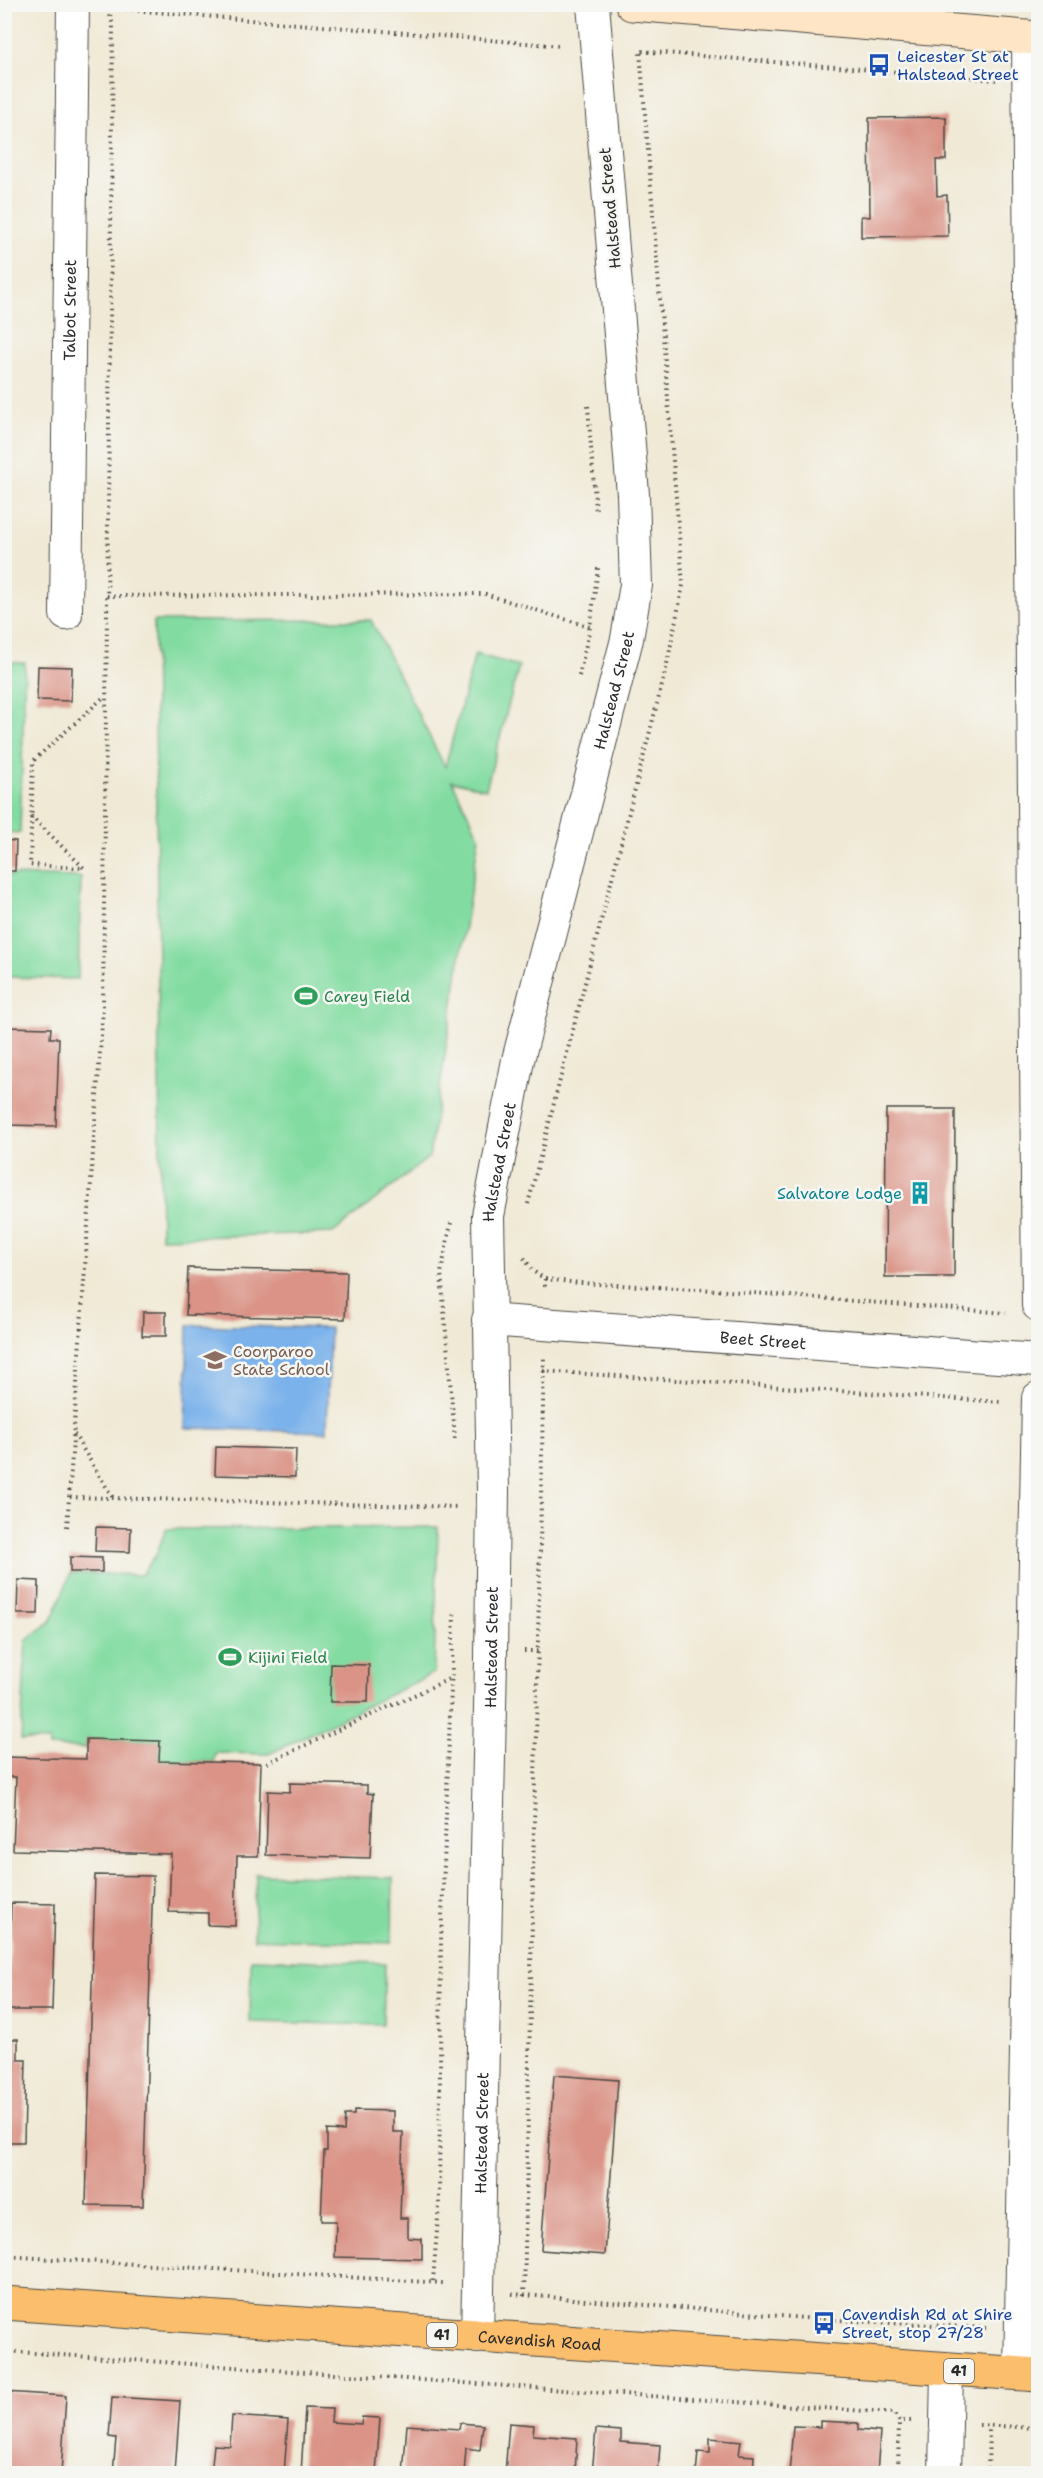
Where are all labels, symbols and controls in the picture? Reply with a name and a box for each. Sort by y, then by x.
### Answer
place label: Leicester St at Halstead Street [897,46,1019,85]
bus stop icon: Leicester St at Halstead Street [866,52,892,78]
street label: Halstead Street [594,146,626,270]
street label: Talbot Street [58,259,81,361]
street label: Halstead Street [588,629,639,752]
sports icon: Carey Field [293,983,319,1009]
place label: Carey Field [324,986,410,1007]
street label: Halstead Street [477,1100,520,1222]
building icon: Salvatore Lodge [907,1180,933,1206]
place label: Salvatore Lodge [777,1183,902,1204]
street label: Beet Street [719,1326,807,1354]
place label: Coorparoo State School [233,1341,330,1380]
school or university icon: Coorparoo State School [202,1347,228,1373]
street label: Halstead Street [479,1586,502,1708]
sports icon: Kijini Field [217,1644,243,1670]
place label: Kijini Field [248,1647,327,1668]
street label: Halstead Street [469,2072,493,2194]
place label: Cavendish Rd at Shire Street, stop 27/28 [842,2304,1012,2343]
bus stop icon: Cavendish Rd at Shire Street, stop 27/28 [811,2310,837,2336]
road number: 41 [427,2323,457,2347]
street label: Cavendish Road [477,2326,602,2355]
road number: 41 [944,2359,974,2383]

